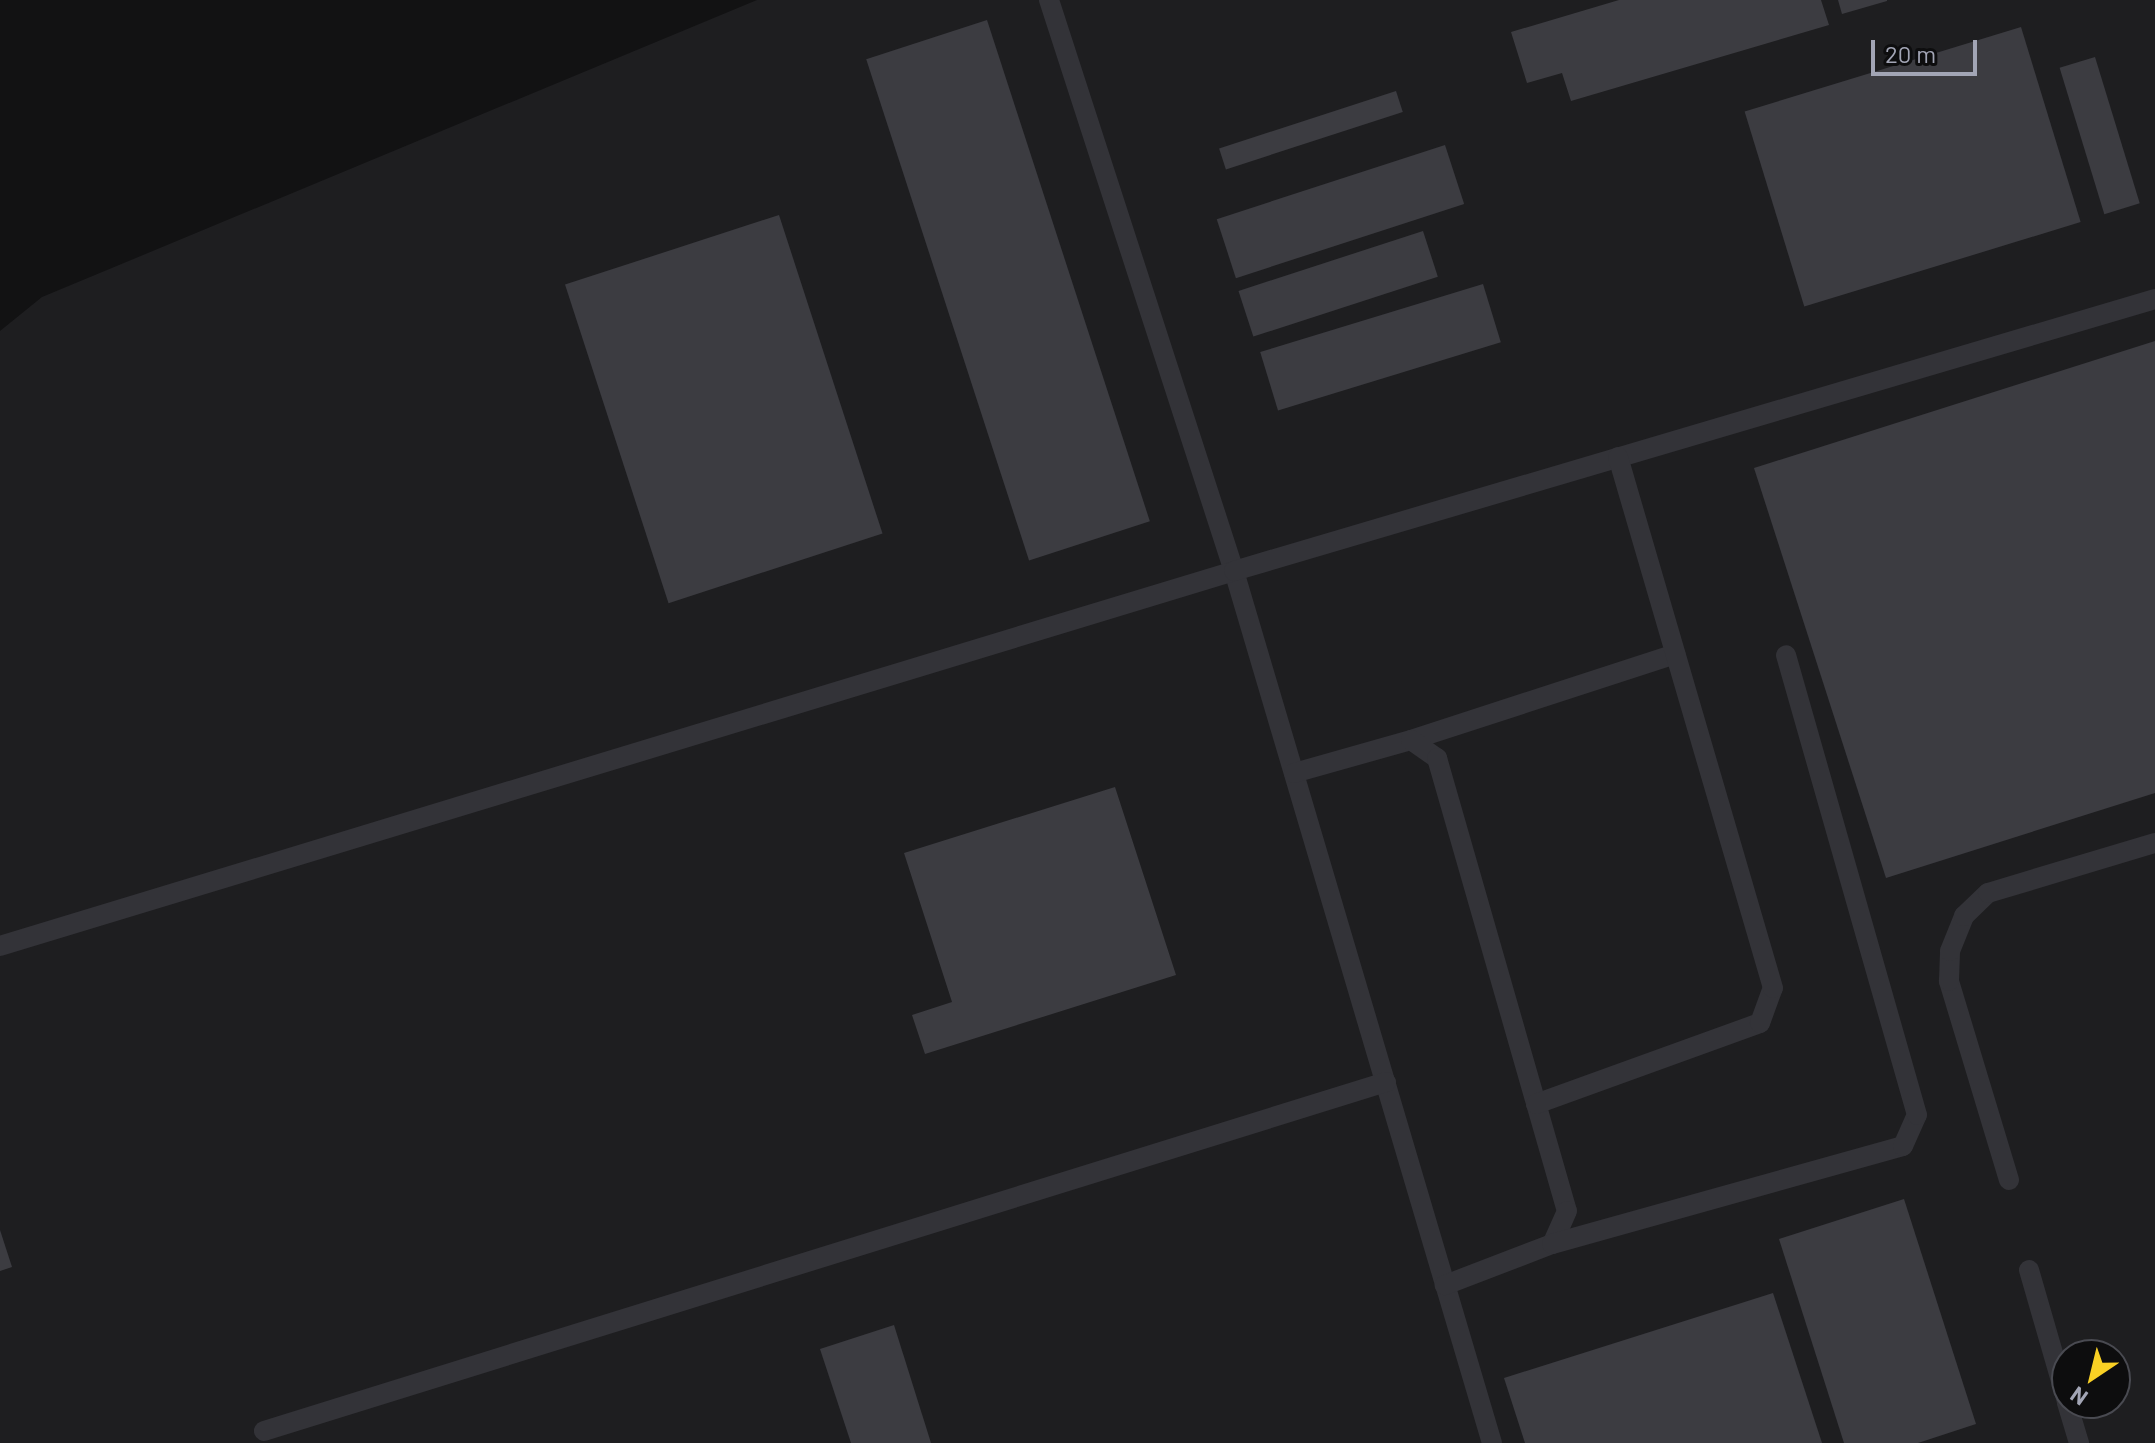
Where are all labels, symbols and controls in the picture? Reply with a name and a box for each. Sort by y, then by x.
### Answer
scale bar [1875,24,1981,74]
text: 20 m [1885,39,1936,68]
north arrow [2051,1339,2131,1419]
text: N [2065,1382,2092,1412]

